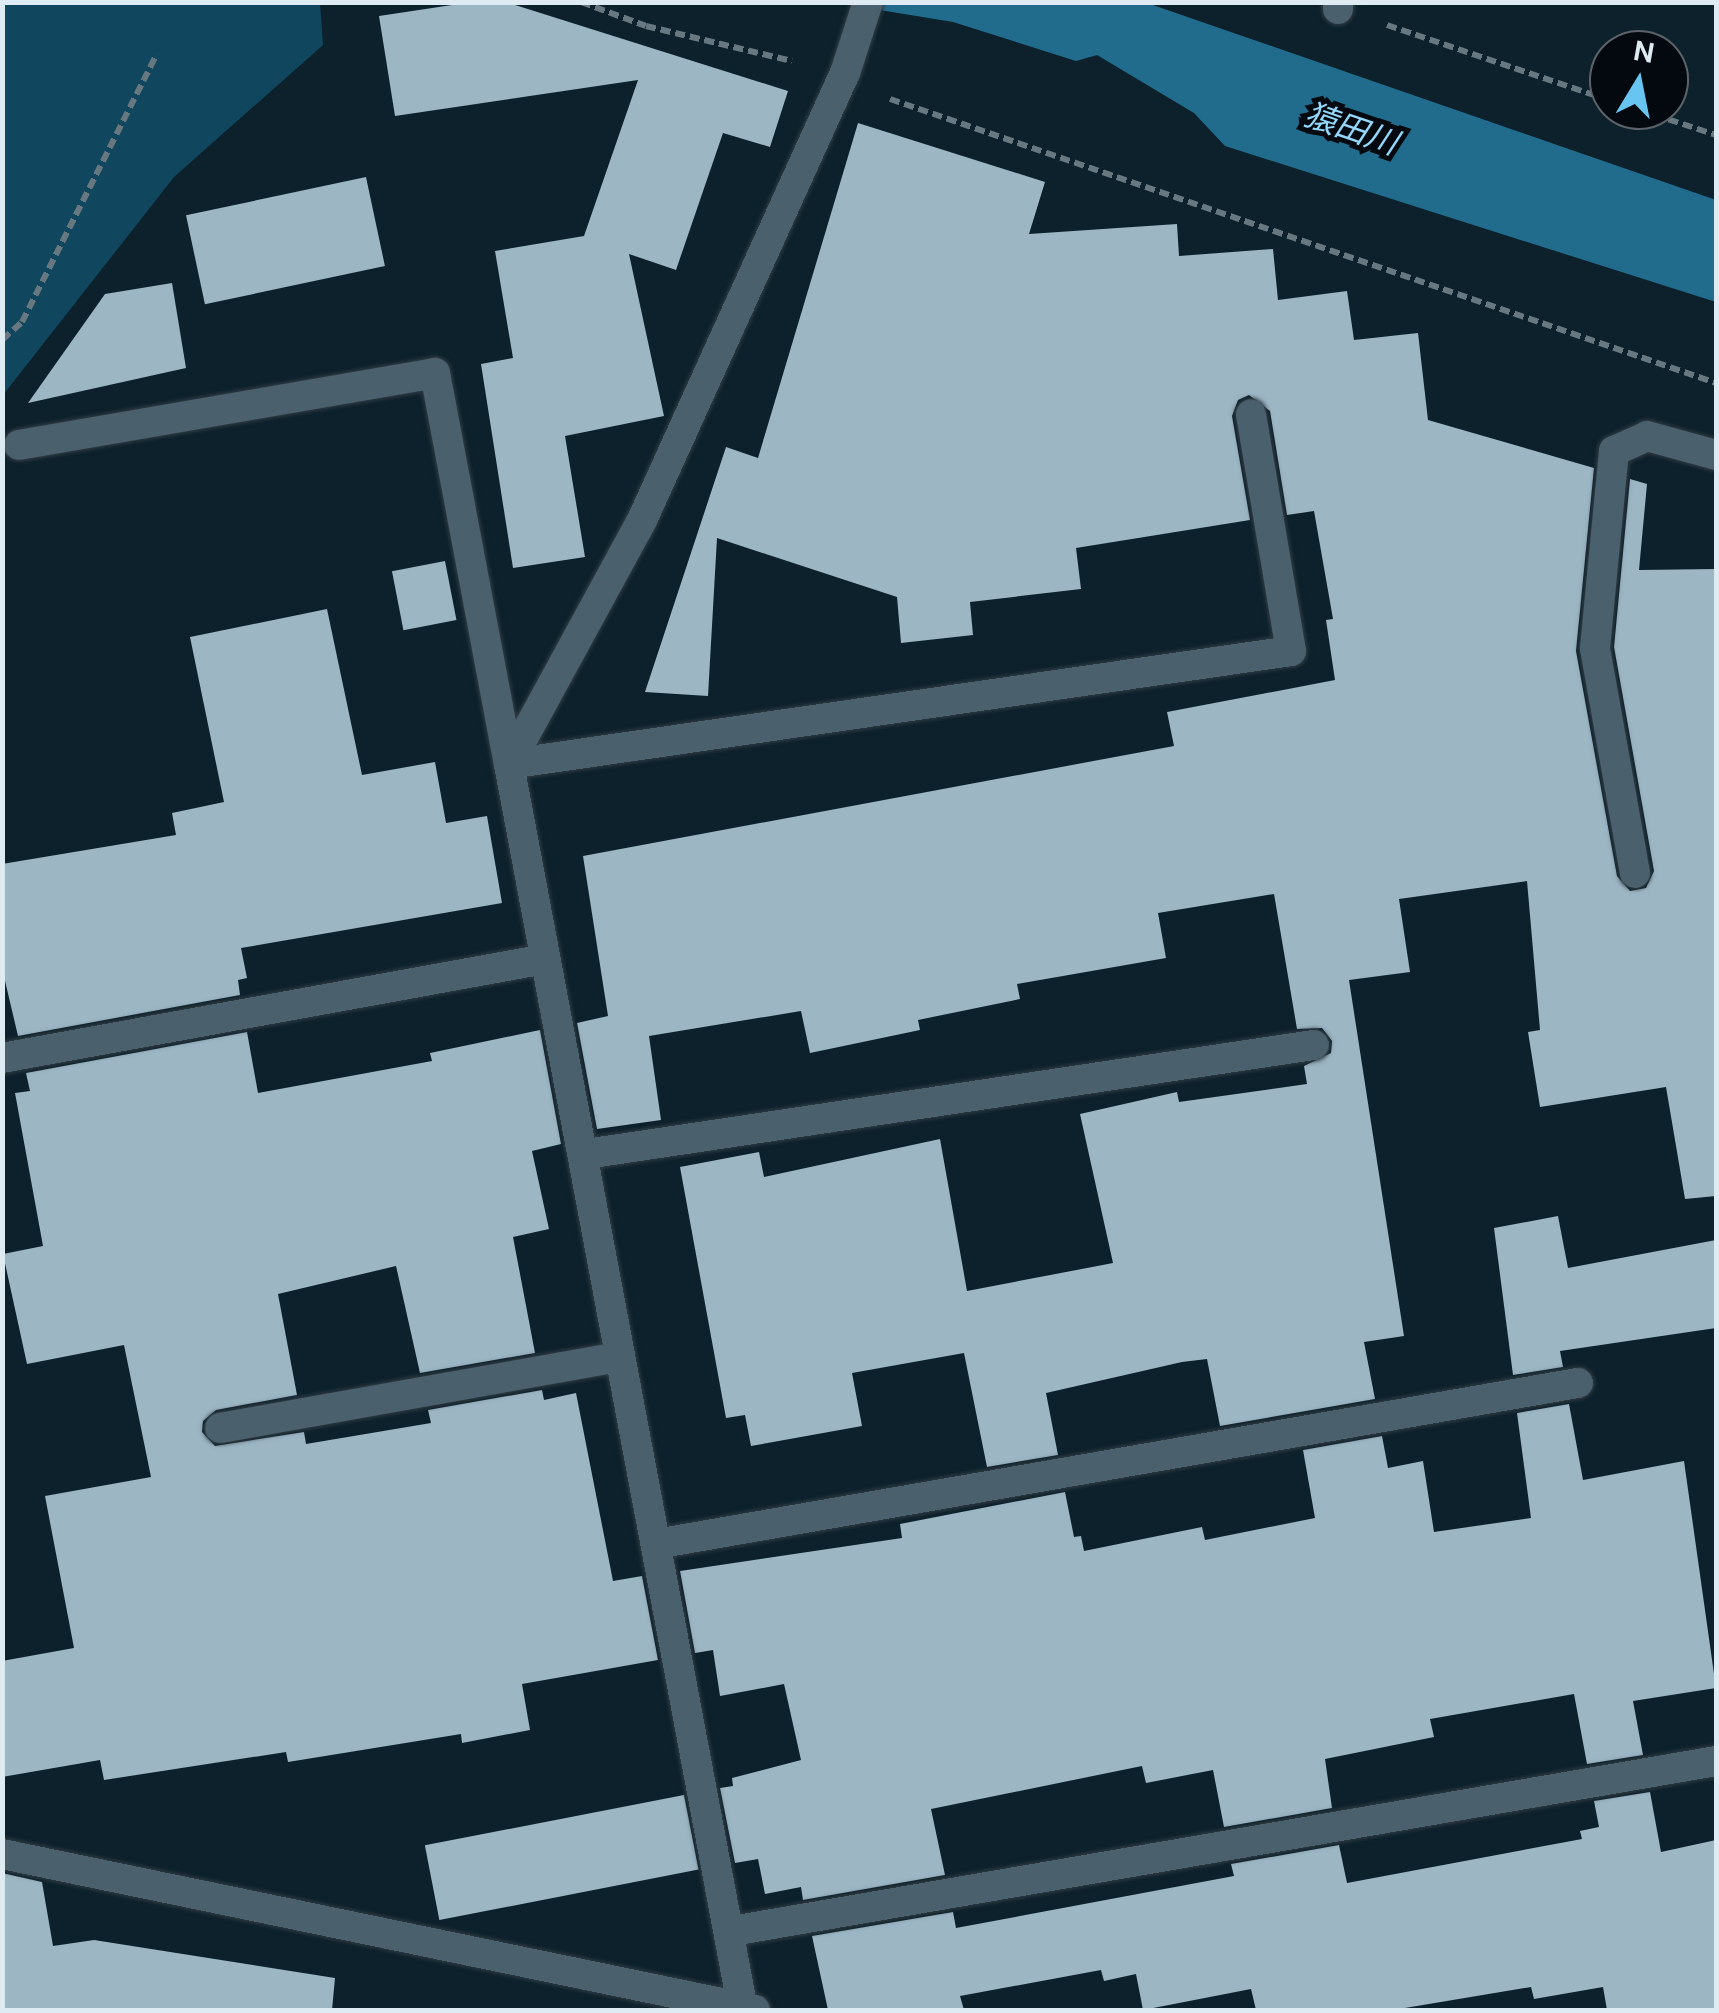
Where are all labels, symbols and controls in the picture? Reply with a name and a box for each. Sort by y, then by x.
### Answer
north arrow [1589,30,1689,130]
text: N [1631,32,1657,72]
water label: 猿田川 [1299,95,1403,163]

